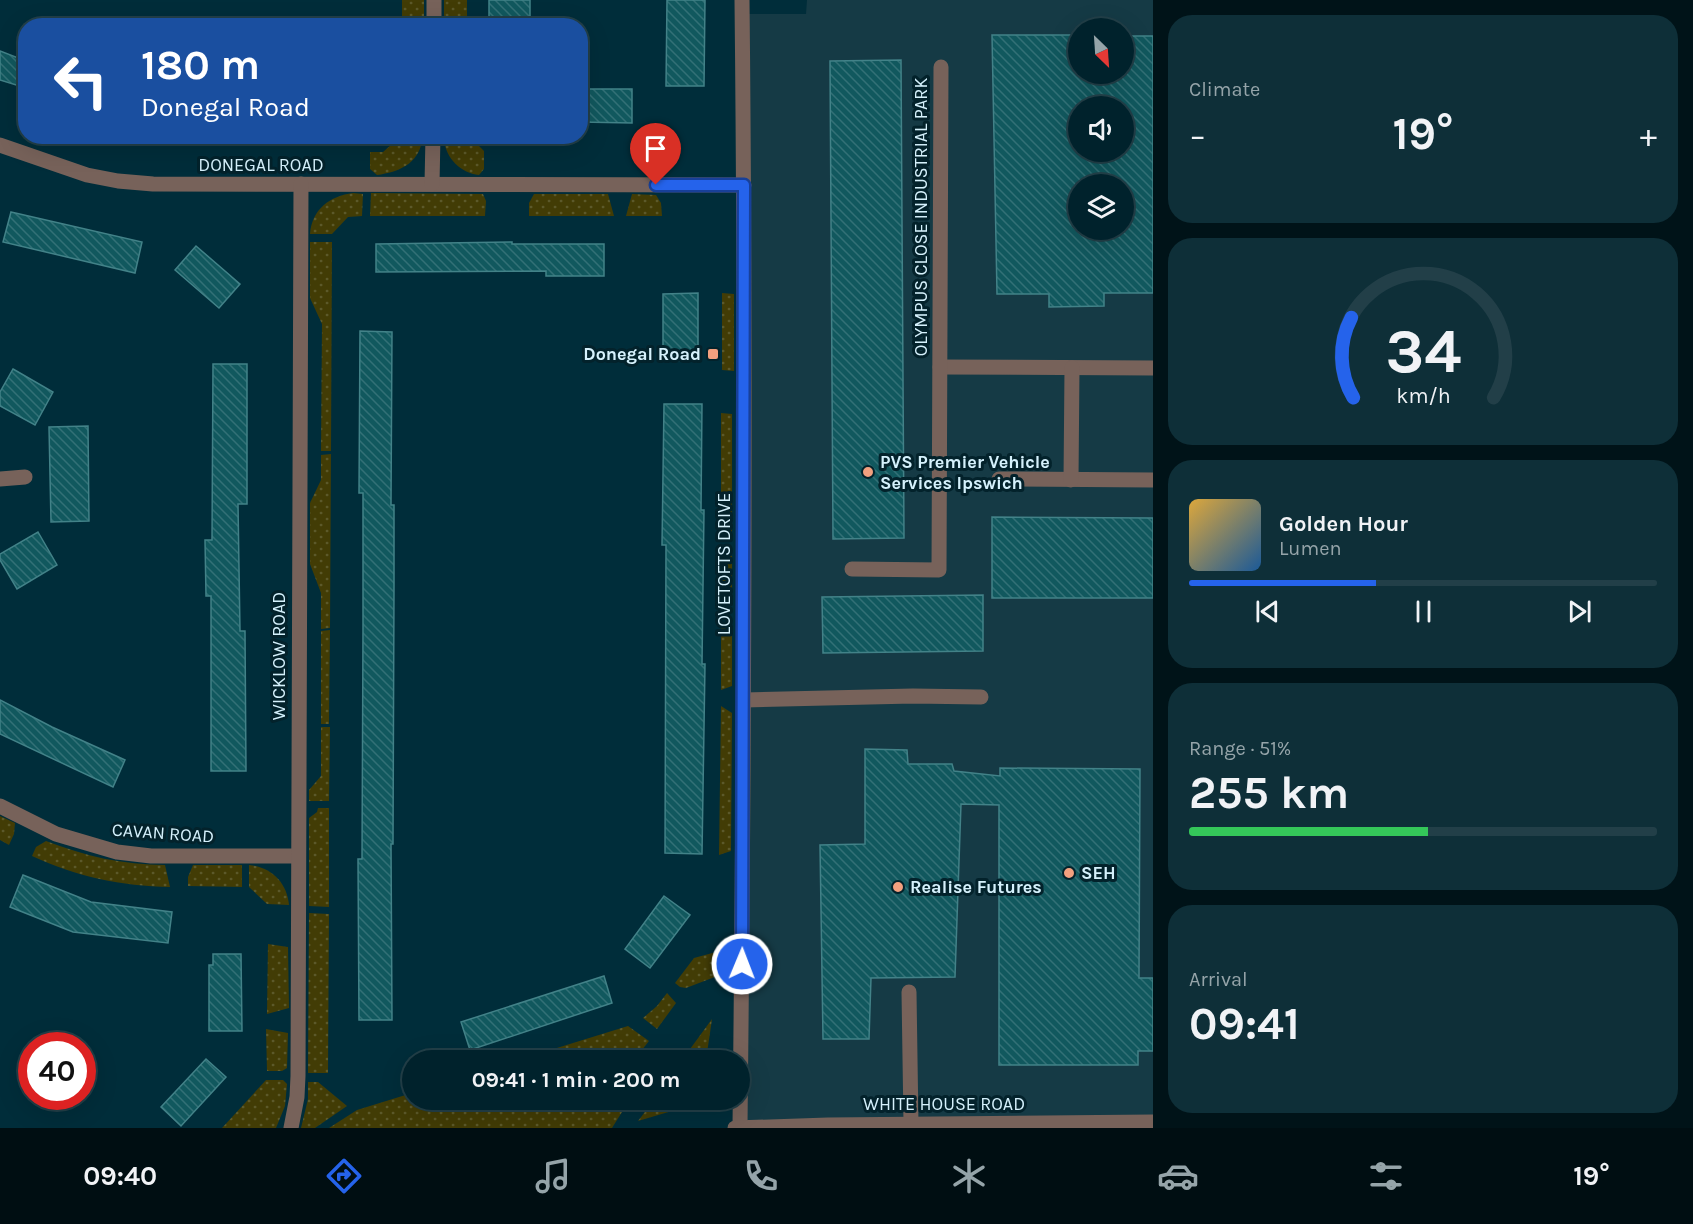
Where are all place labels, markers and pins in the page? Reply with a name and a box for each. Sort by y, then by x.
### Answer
pin [630,123,681,185]
place label: Donegal Road [583,343,701,365]
marker: Donegal Road [706,347,720,361]
place label: PVS Premier Vehicle Services Ipswich [880,451,1050,494]
marker: PVS Premier Vehicle Services Ipswich [861,465,875,479]
place label: SEH [1081,862,1116,884]
marker: SEH [1062,866,1076,880]
place label: Realise Futures [910,876,1042,898]
marker: Realise Futures [891,880,905,894]

